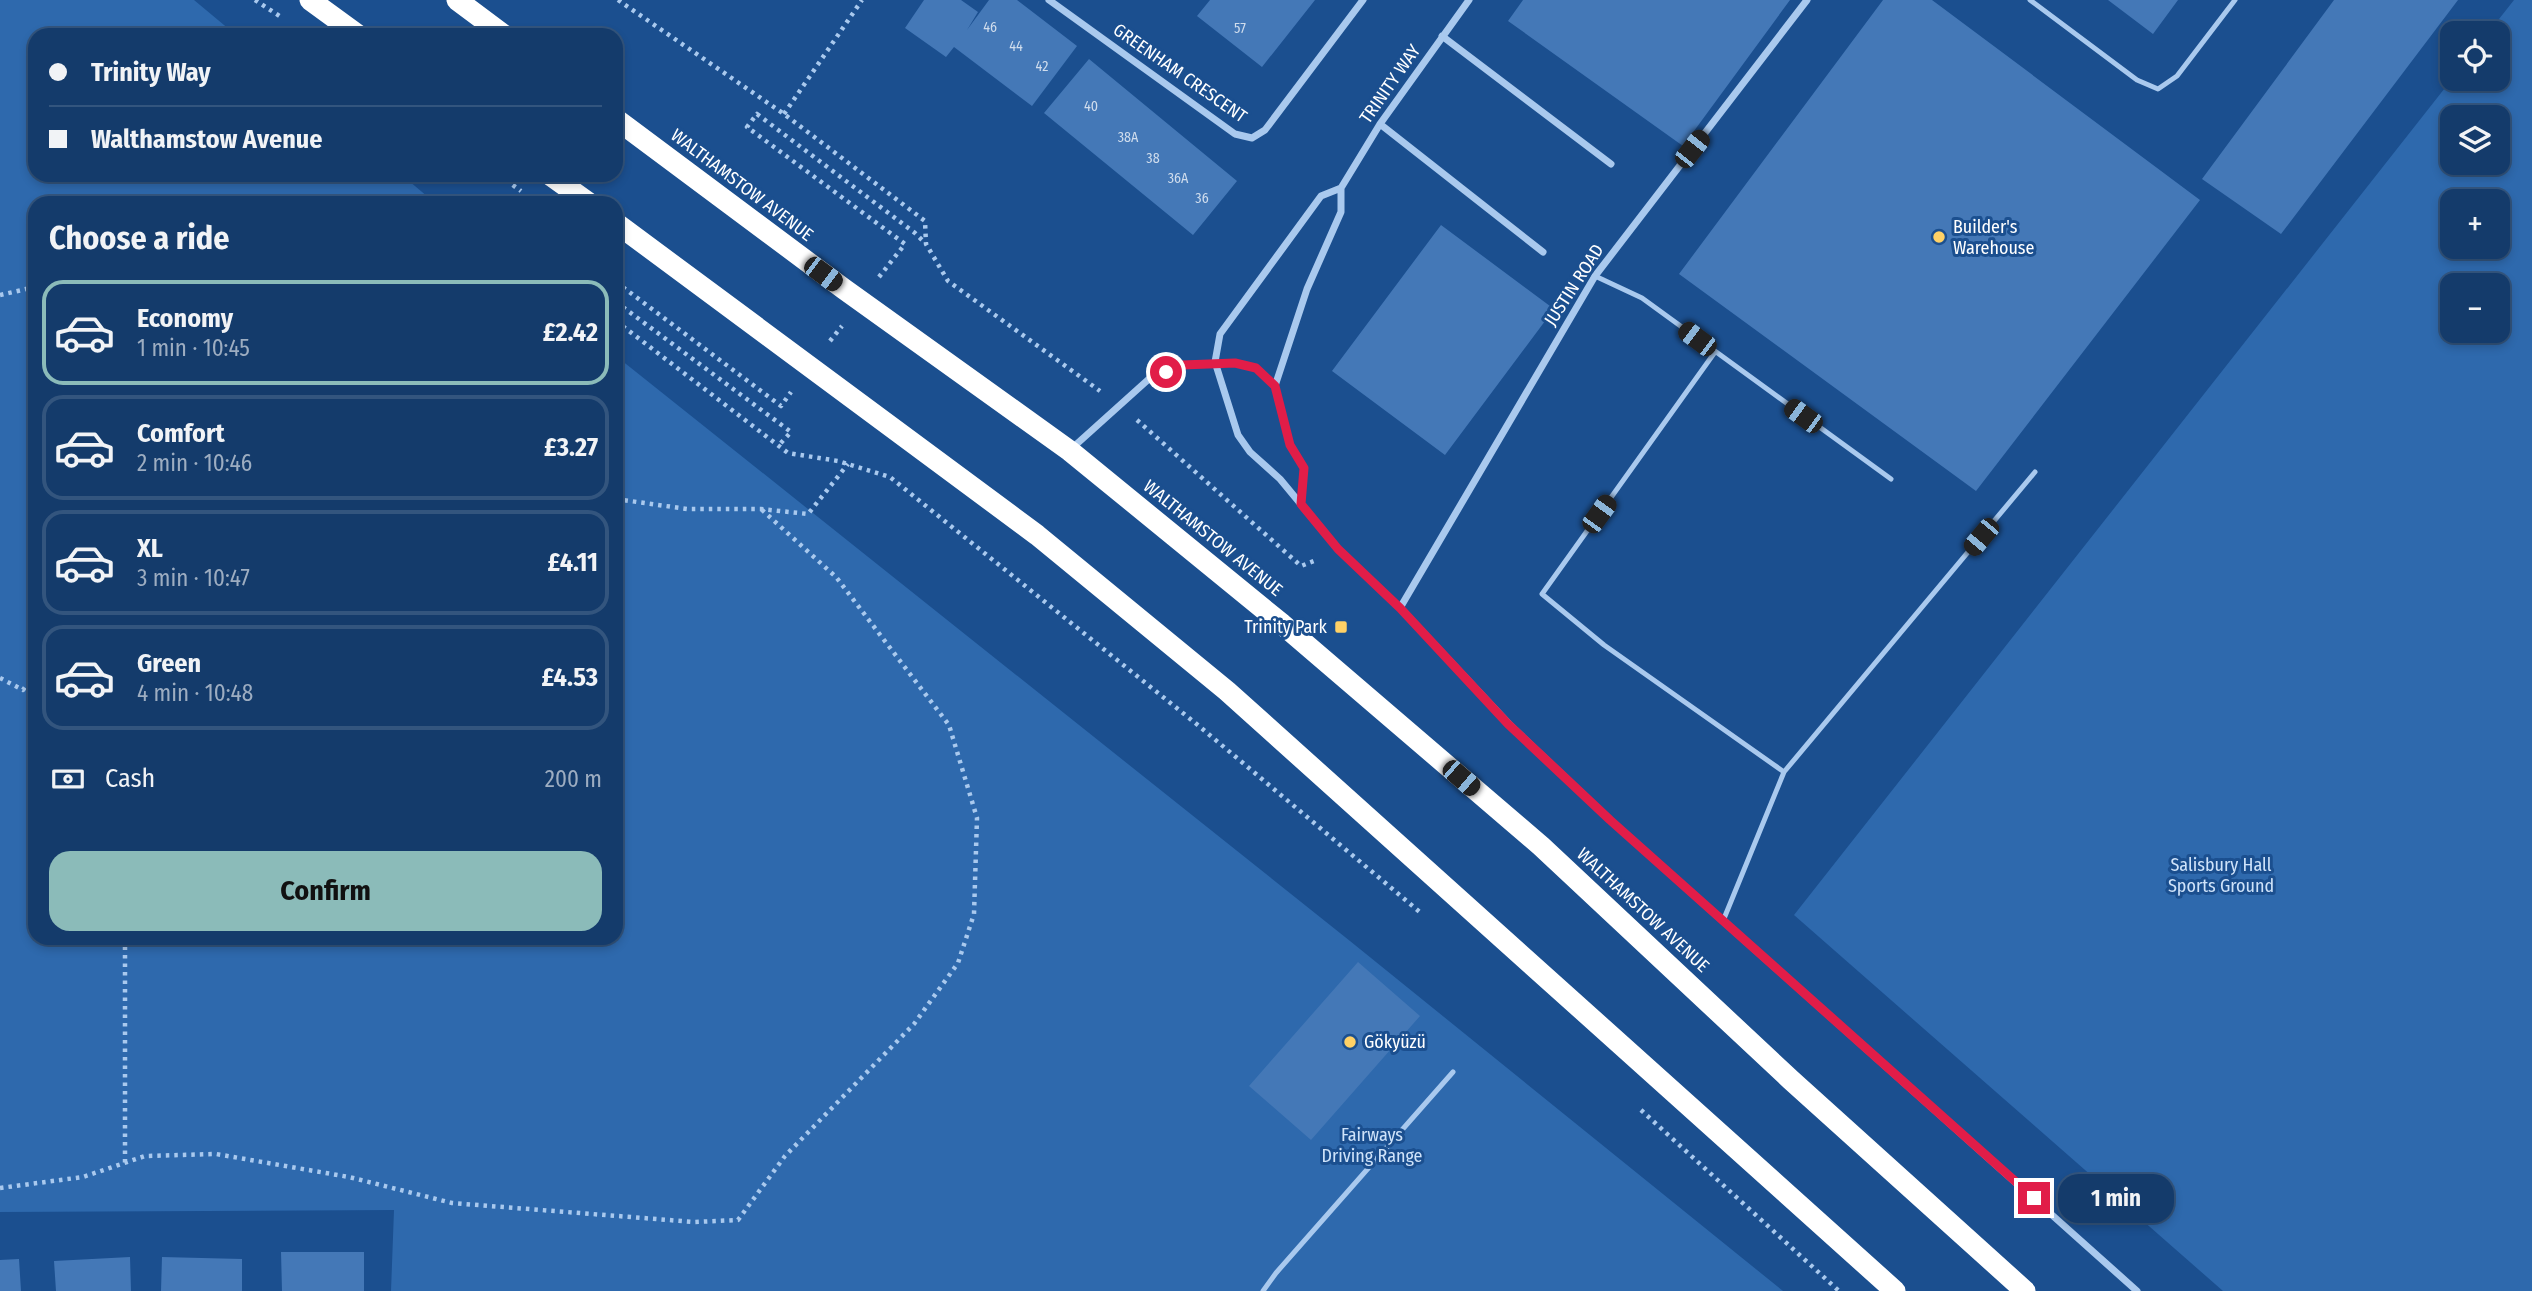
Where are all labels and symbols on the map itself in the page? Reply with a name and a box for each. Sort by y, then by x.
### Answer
house number: 46 [983,19,997,36]
street label: GREENHAM CRESCENT [1109,19,1252,128]
house number: 57 [1234,20,1246,37]
house number: 44 [1009,38,1023,55]
street label: TRINITY WAY [1355,40,1425,128]
house number: 42 [1036,58,1048,75]
house number: 40 [1084,98,1098,115]
street label: WALTHAMSTOW AVENUE [666,124,818,246]
car [1671,126,1714,172]
house number: 38A [1118,129,1139,146]
house number: 38 [1146,150,1160,167]
house number: 36A [1168,170,1189,187]
house number: 36 [1195,190,1209,207]
place label: Builder's Warehouse [1953,216,2034,259]
marker: Builder's Warehouse [1931,229,1947,245]
street label: JUSTIN ROAD [1539,240,1609,330]
car [800,253,847,295]
car [1674,318,1721,360]
route start [1150,356,1182,388]
car [1780,395,1827,437]
street label: WALTHAMSTOW AVENUE [1139,475,1287,601]
car [1579,491,1620,537]
car [1960,514,2003,560]
place label: Trinity Park [1244,616,1328,638]
marker: Trinity Park [1333,619,1349,635]
car [1439,756,1484,800]
street label: WALTHAMSTOW AVENUE [1572,843,1714,977]
park label: Salisbury Hall Sports Ground [2168,854,2274,897]
place label: Gökyüzü [1364,1031,1426,1053]
marker: Gökyüzü [1342,1034,1358,1050]
park label: Fairways Driving Range [1322,1124,1423,1167]
callout: 1 min [2058,1174,2174,1222]
route end [2018,1182,2050,1214]

